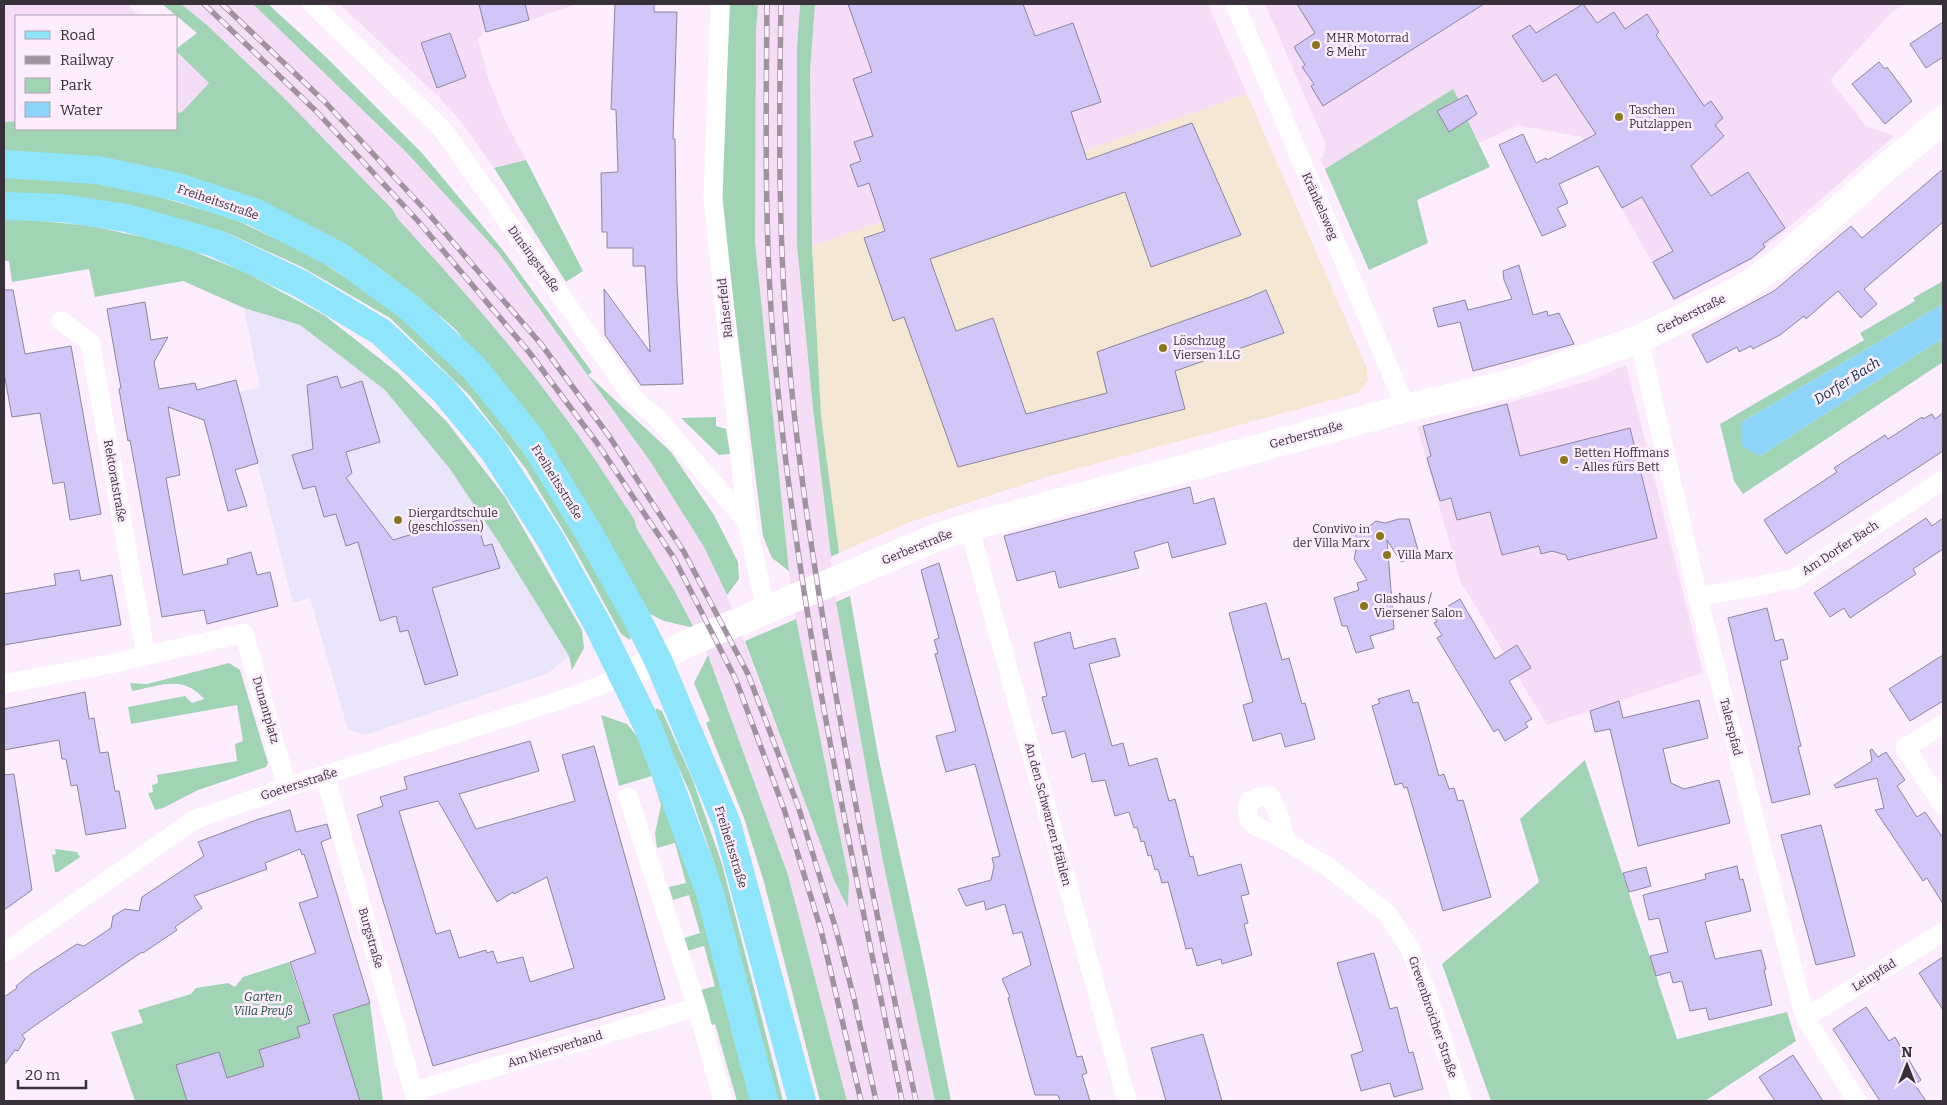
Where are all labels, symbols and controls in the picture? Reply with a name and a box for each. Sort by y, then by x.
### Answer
legend [15,15,178,130]
text: Road [60,26,95,44]
place label: MHR Motorrad & Mehr [1326,31,1409,59]
marker: MHR Motorrad & Mehr [1310,39,1322,51]
text: Railway [60,51,114,69]
text: Park [60,76,92,94]
text: Water [60,101,103,119]
place label: Taschen Putzlappen [1629,103,1692,131]
marker: Taschen Putzlappen [1613,111,1625,123]
street label: Kränkelsweg [1299,170,1341,242]
street label: Freiheitsstraße [175,182,261,222]
street label: Dinsingstraße [505,223,563,295]
street label: Rahserfeld [715,277,735,339]
street label: Gerberstraße [1654,291,1728,337]
place label: Löschzug Viersen 1.LG [1173,334,1241,362]
marker: Löschzug Viersen 1.LG [1157,342,1169,354]
water label: Dorfer Bach [1811,354,1883,408]
street label: Gerberstraße [1268,419,1344,451]
street label: Rektoratstraße [101,439,129,523]
street label: Freiheitsstraße [529,442,585,522]
place label: Betten Hoffmans - Alles fürs Bett [1574,446,1669,474]
marker: Betten Hoffmans - Alles fürs Bett [1558,454,1570,466]
place label: Diergardtschule (geschlossen) [408,506,498,534]
marker: Diergardtschule (geschlossen) [392,514,404,526]
street label: Am Dorfer Bach [1799,518,1881,578]
place label: Convivo in der Villa Marx [1293,522,1370,550]
street label: Gerberstraße [880,526,954,568]
marker: Convivo in der Villa Marx [1374,530,1386,542]
place label: Villa Marx [1397,548,1453,562]
marker: Villa Marx [1381,549,1393,561]
place label: Glashaus / Viersener Salon [1374,592,1463,620]
marker: Glashaus / Viersener Salon [1358,600,1370,612]
street label: Dunantplatz [250,675,282,745]
street label: Talerspfad [1717,697,1745,757]
street label: An den Schwarzen Pfählen [1022,741,1074,888]
street label: Goetersstraße [259,765,339,803]
street label: Freiheitsstraße [712,804,750,890]
street label: Burgstraße [356,906,386,970]
street label: Grevenbroicher Straße [1406,954,1460,1080]
street label: Leinpfad [1849,956,1899,994]
park label: Garten Villa Preuß [233,990,293,1018]
street label: Am Niersverband [506,1028,604,1070]
north arrow [1882,1040,1932,1090]
text: N [1902,1044,1913,1061]
scale bar [18,1058,85,1090]
text: 20 m [25,1066,61,1084]

